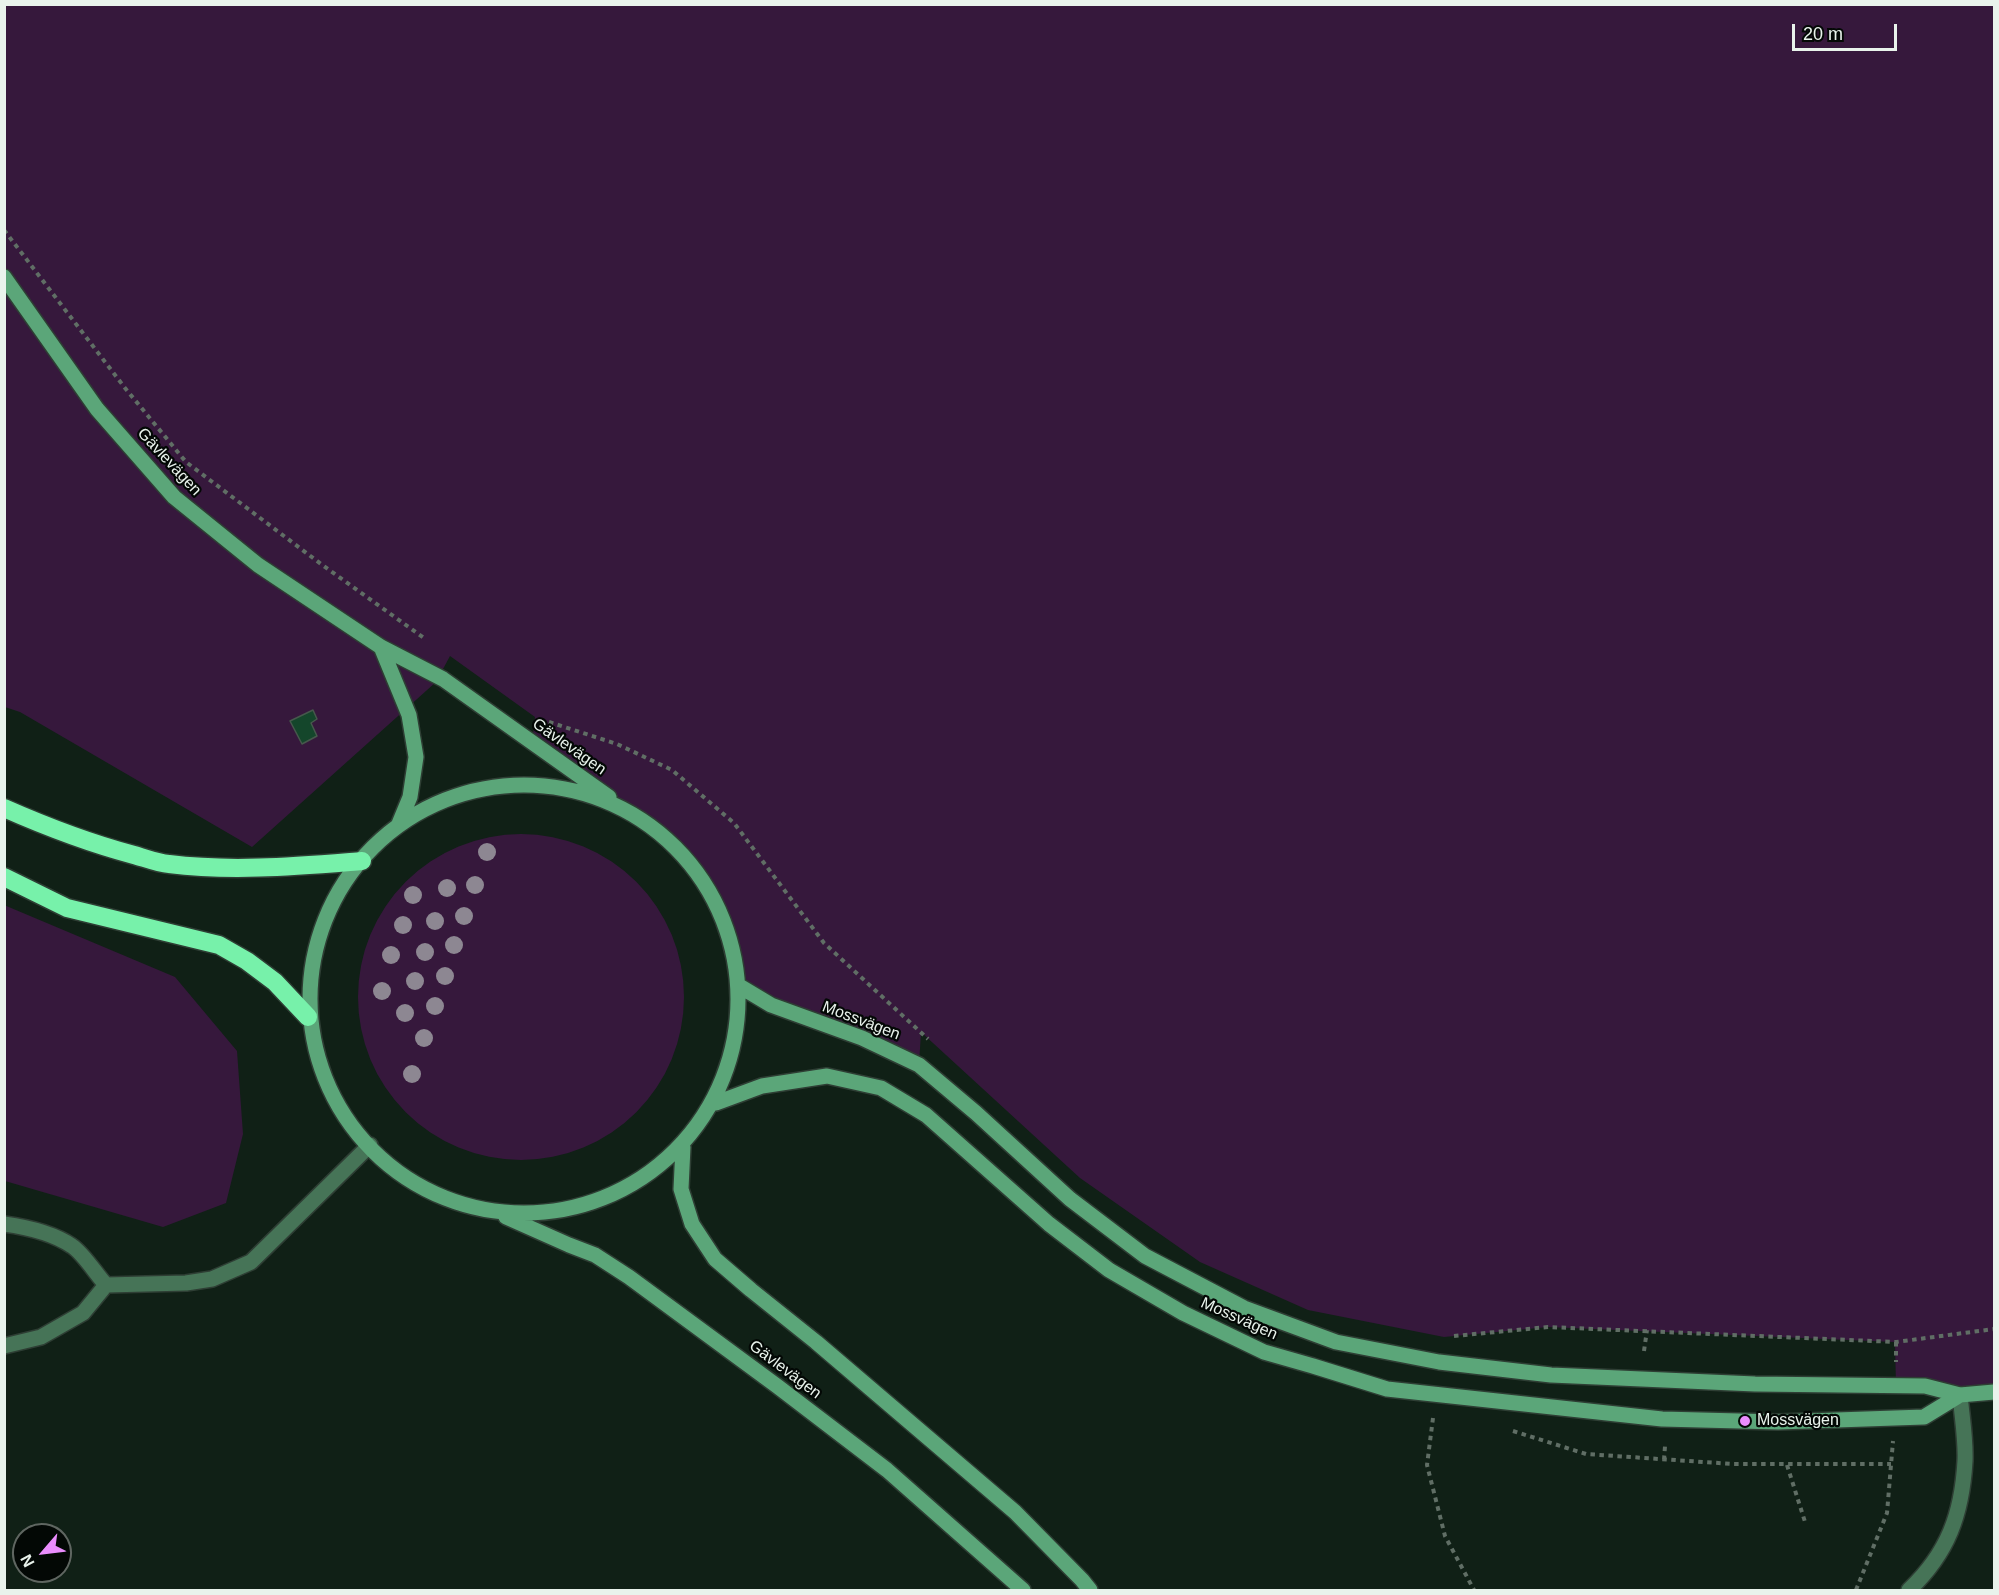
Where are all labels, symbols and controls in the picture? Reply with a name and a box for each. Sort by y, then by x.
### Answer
scale bar [1795,12,1900,50]
text: 20 m [1803,24,1843,44]
street label: Gävlevägen [133,424,205,500]
street label: Gävlevägen [529,715,609,779]
street label: Mossvägen [819,997,903,1045]
street label: Mossvägen [1198,1294,1280,1344]
street label: Gävlevägen [745,1337,825,1403]
place label: Mossvägen [1757,1411,1839,1431]
marker: Mossvägen [1738,1414,1752,1428]
north arrow [12,1523,72,1583]
text: N [17,1552,38,1570]

